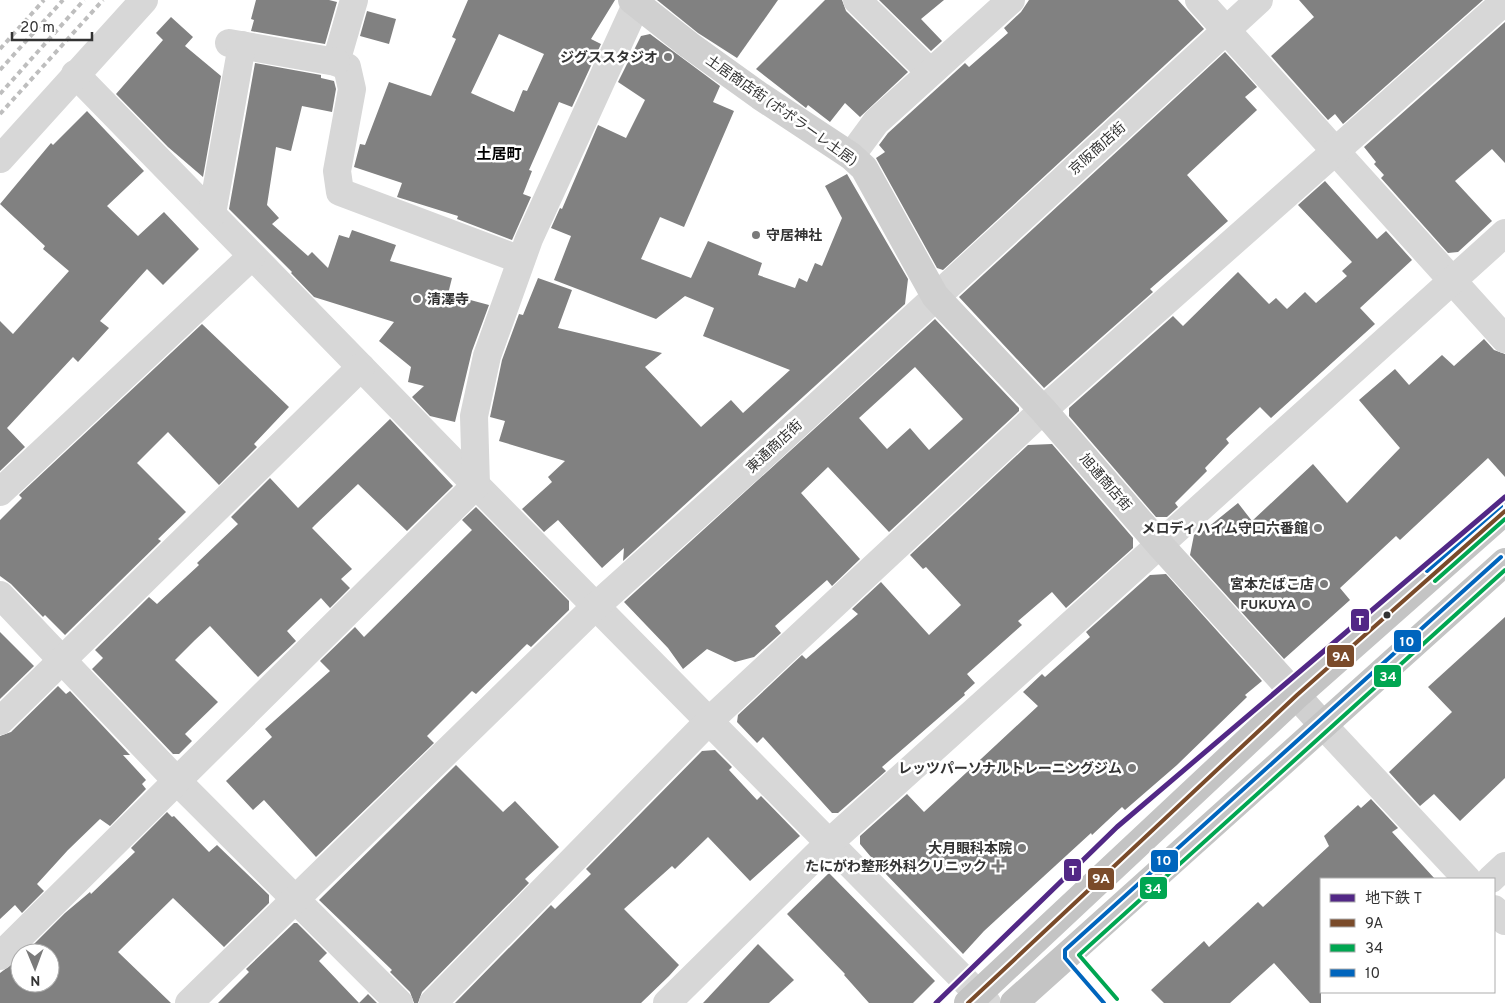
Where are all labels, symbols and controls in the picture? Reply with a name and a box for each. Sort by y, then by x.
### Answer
scale bar [12,10,92,42]
text: 20 m [20,19,55,38]
place label: ジグススタジオ [560,49,658,67]
marker: ジグススタジオ [662,51,674,63]
street label: 土居商店街 (ポポラーレ土居) [702,52,860,170]
street label: 京阪商店街 [1066,119,1130,179]
district label: 土居町 [476,146,522,165]
place label: 守居神社 [766,227,822,245]
marker: 守居神社 [750,229,762,241]
place label: 清澤寺 [427,292,469,309]
marker: 清澤寺 [411,293,423,305]
street label: 東通商店街 [744,417,806,477]
street label: 旭通商店街 [1075,451,1134,515]
place label: メロディハイム守口六番館 [1142,520,1308,538]
marker: メロディハイム守口六番館 [1312,522,1324,534]
place label: 宮本たばこ店 [1230,577,1314,594]
marker: 宮本たばこ店 [1318,578,1330,590]
place label: FUKUYA [1240,597,1296,614]
marker: FUKUYA [1300,598,1312,610]
line badge: T [1350,608,1370,632]
unlabelled marker [1382,610,1392,620]
text: T [1356,613,1364,630]
line badge: 10 [1393,629,1422,653]
text: 10 [1400,634,1414,651]
line badge: 9A [1326,644,1355,668]
text: 9A [1332,649,1350,666]
line badge: 34 [1373,664,1402,688]
text: 34 [1379,669,1397,686]
place label: レッツパーソナルトレーニングジム [898,760,1122,778]
marker: レッツパーソナルトレーニングジム [1126,762,1138,774]
place label: 大月眼科本院 [928,841,1012,858]
marker: 大月眼科本院 [1016,842,1028,854]
line badge: 10 [1150,849,1179,873]
text: 10 [1157,853,1171,870]
place label: たにがわ整形外科クリニック [805,858,987,876]
line badge: T [1063,858,1082,882]
marker: たにがわ整形外科クリニック [991,859,1005,873]
text: T [1069,863,1077,880]
line badge: 9A [1087,867,1115,891]
text: 9A [1092,871,1110,888]
line badge: 34 [1139,876,1168,900]
legend [1320,878,1495,993]
text: 34 [1144,881,1162,898]
text: 地下鉄 T [1365,890,1422,909]
text: 9A [1365,915,1384,934]
text: 34 [1365,940,1383,959]
north arrow [10,943,60,993]
text: 10 [1365,965,1380,984]
text: N [30,971,40,988]

